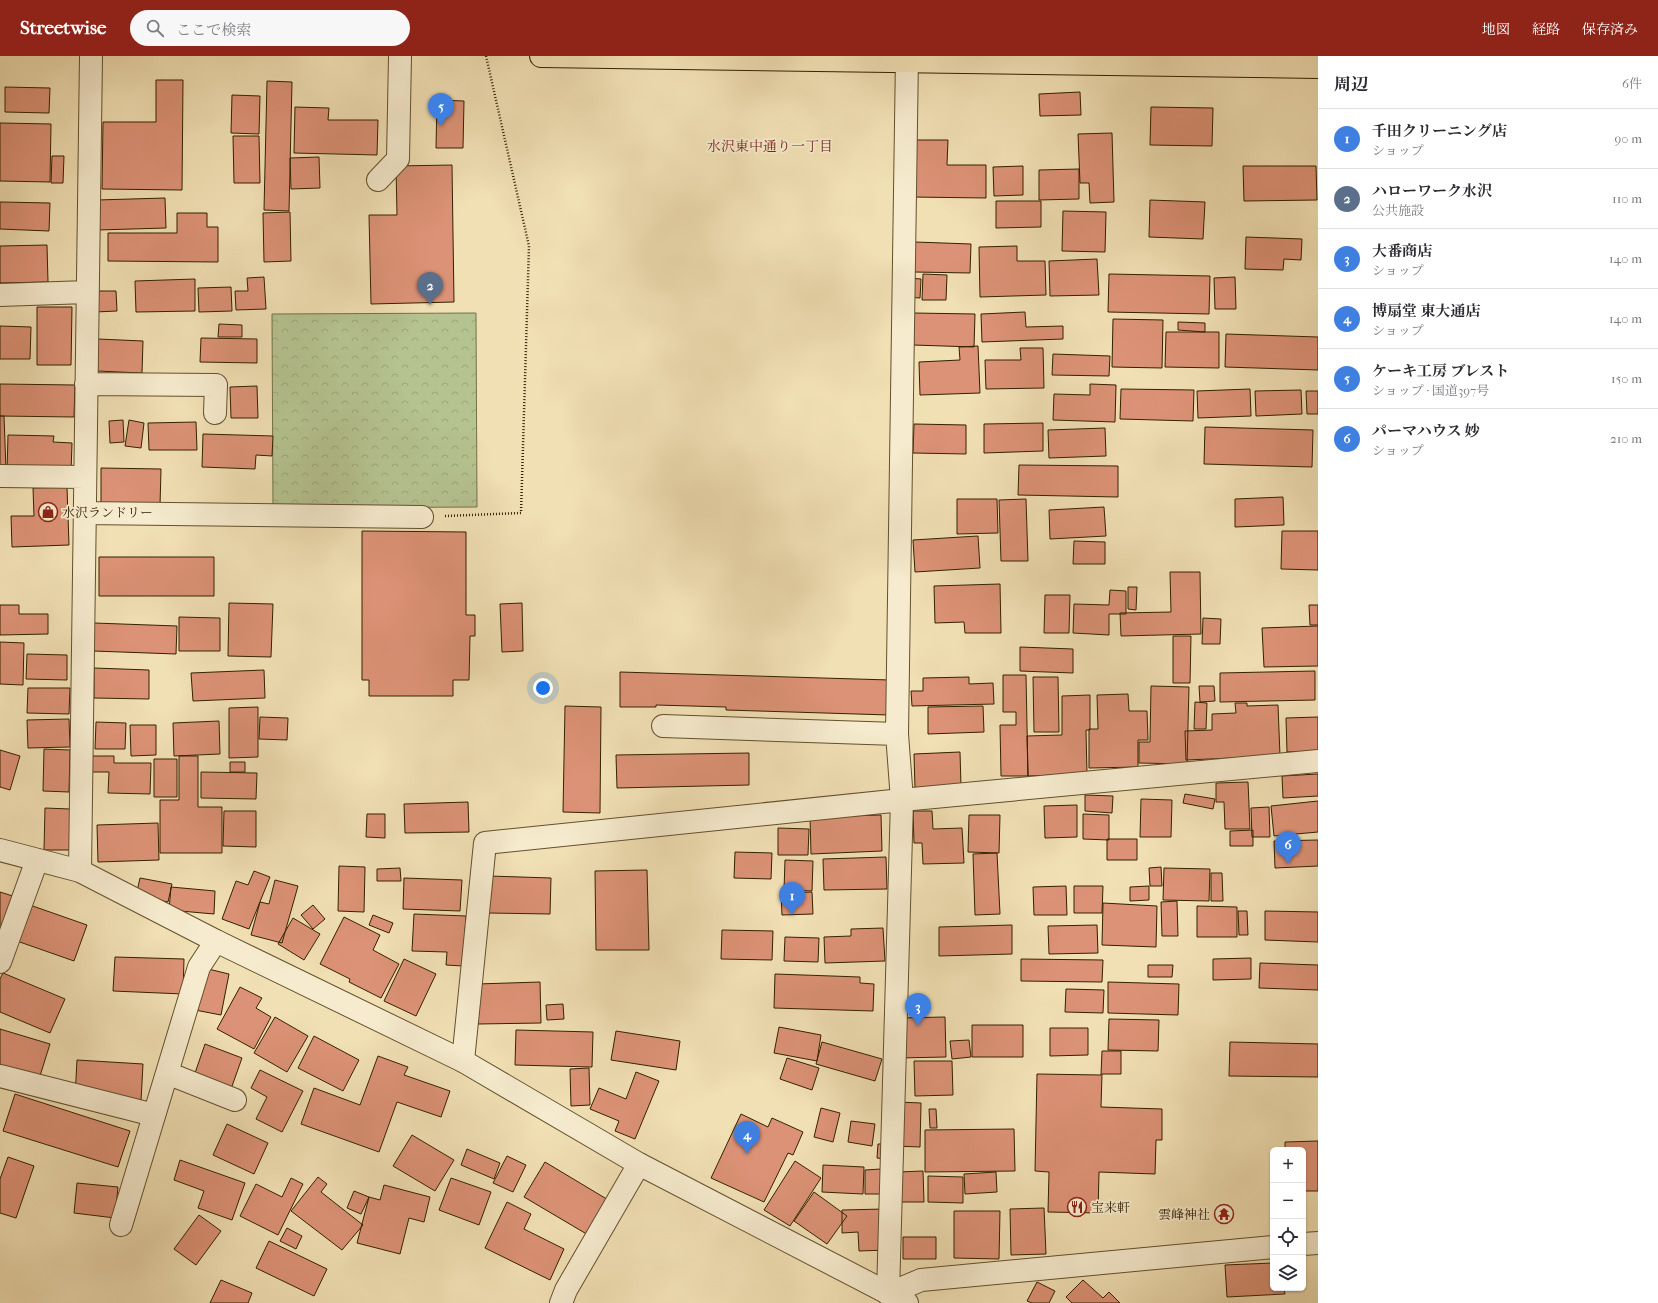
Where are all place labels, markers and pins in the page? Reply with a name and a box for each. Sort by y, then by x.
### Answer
pin: 5 [428,93,454,126]
pin: 2 [417,272,443,305]
shop icon: 水沢ランドリー [37,501,59,523]
place label: 水沢ランドリー [62,505,153,520]
pin: 6 [1275,831,1301,864]
pin: 1 [779,882,805,915]
pin: 3 [905,993,931,1026]
pin: 4 [734,1121,760,1154]
restaurant icon: 宝来軒 [1066,1196,1088,1218]
place label: 宝来軒 [1091,1200,1130,1215]
temple icon: 雲峰神社 [1213,1203,1235,1225]
place label: 雲峰神社 [1158,1207,1210,1222]

